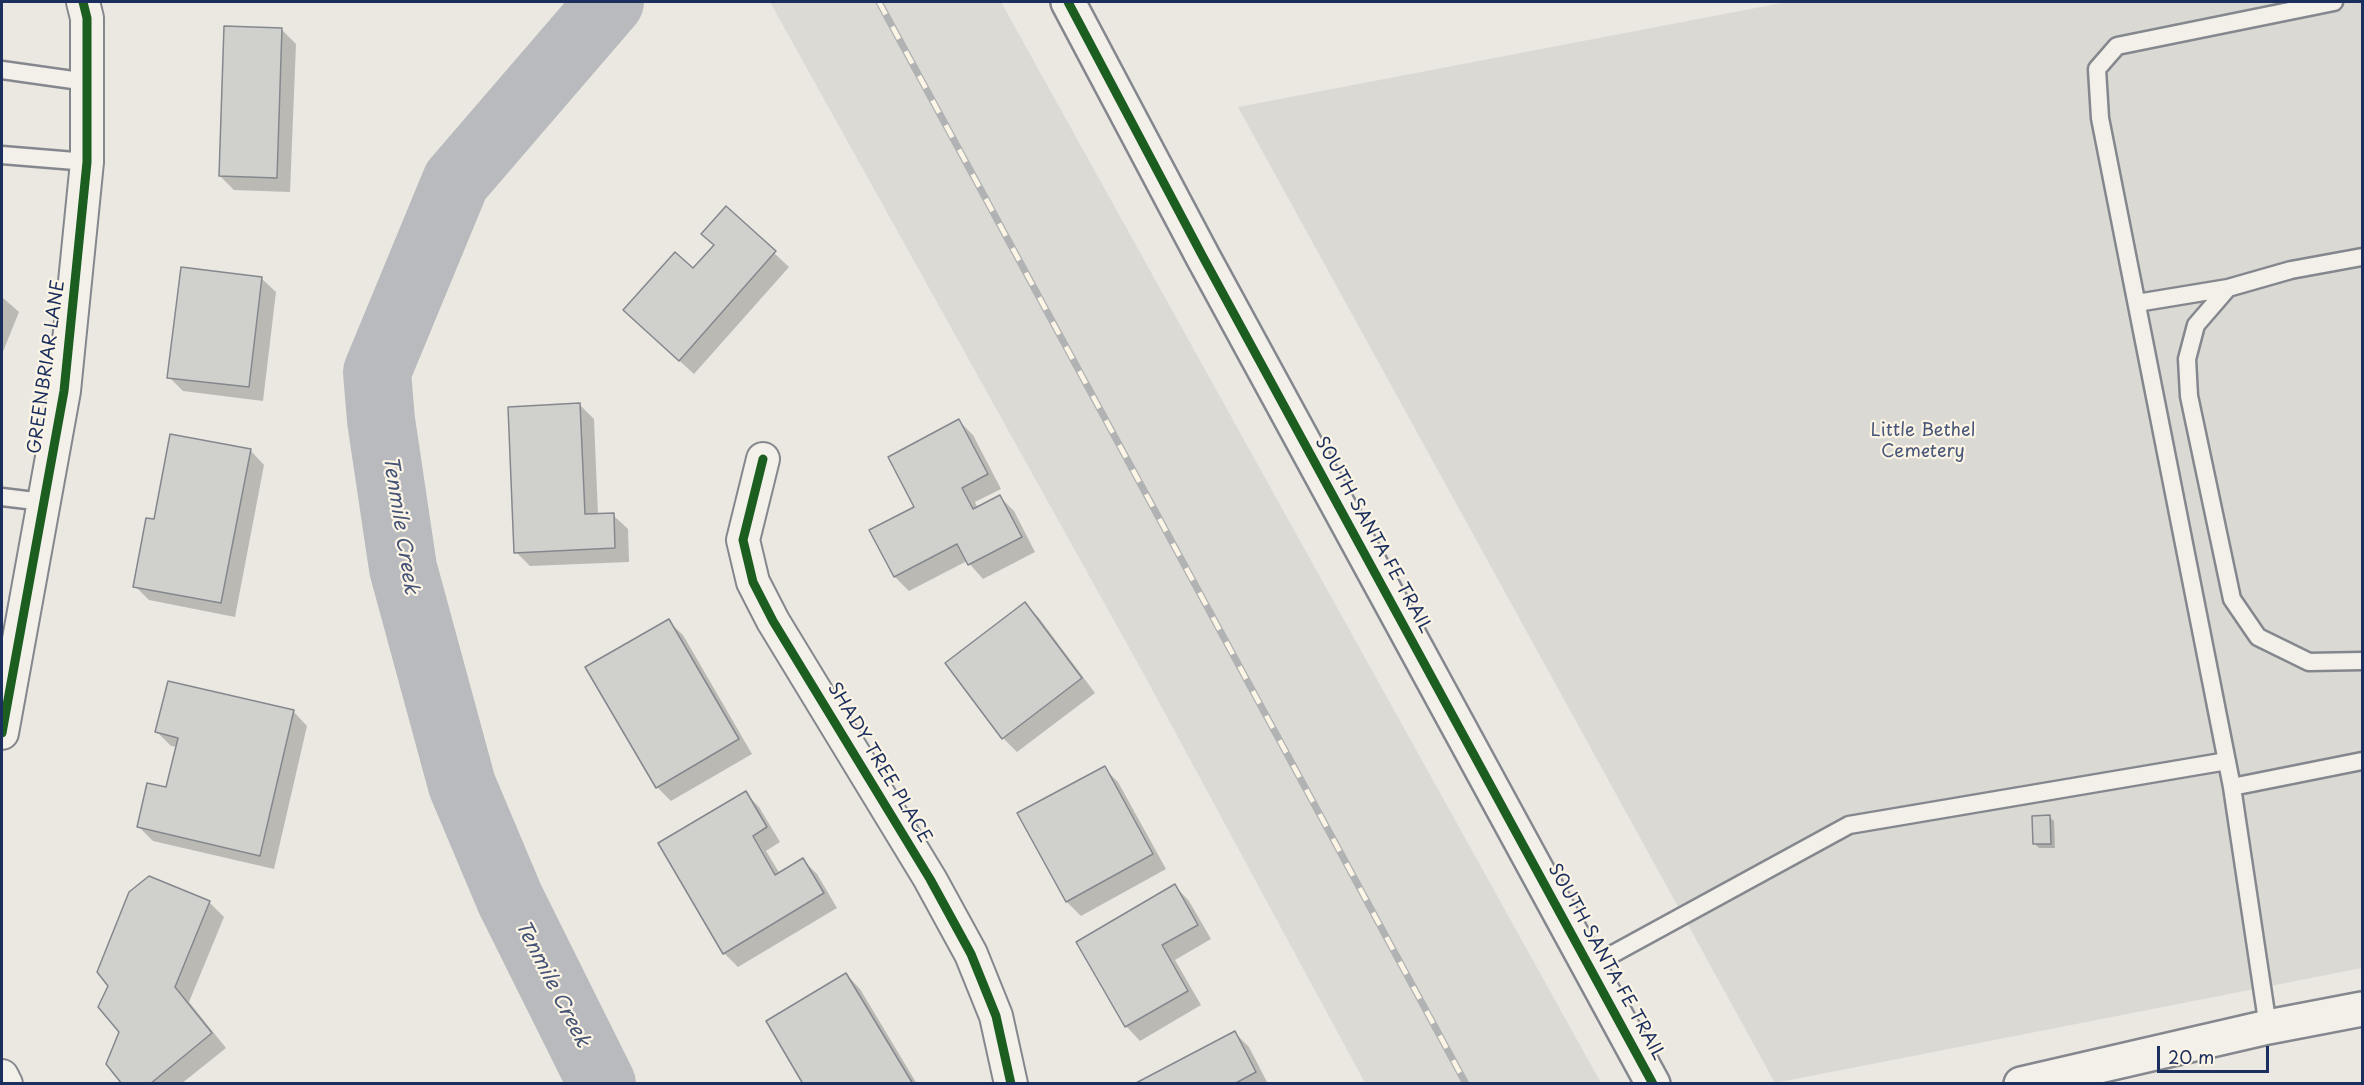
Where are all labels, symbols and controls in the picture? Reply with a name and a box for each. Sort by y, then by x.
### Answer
street label: GREENBRIAR LANE [24,279,70,455]
park label: Little Bethel Cemetery [1871,420,1975,462]
street label: SOUTH SANTA FE TRAIL [1310,433,1436,637]
water label: Tenmile Creek [377,454,423,596]
street label: SHADY TREE PLACE [822,679,936,847]
street label: SOUTH SANTA FE TRAIL [1543,860,1669,1064]
water label: Tenmile Creek [510,916,594,1052]
scale bar [2160,1034,2272,1072]
text: 20 m [2168,1043,2214,1070]

